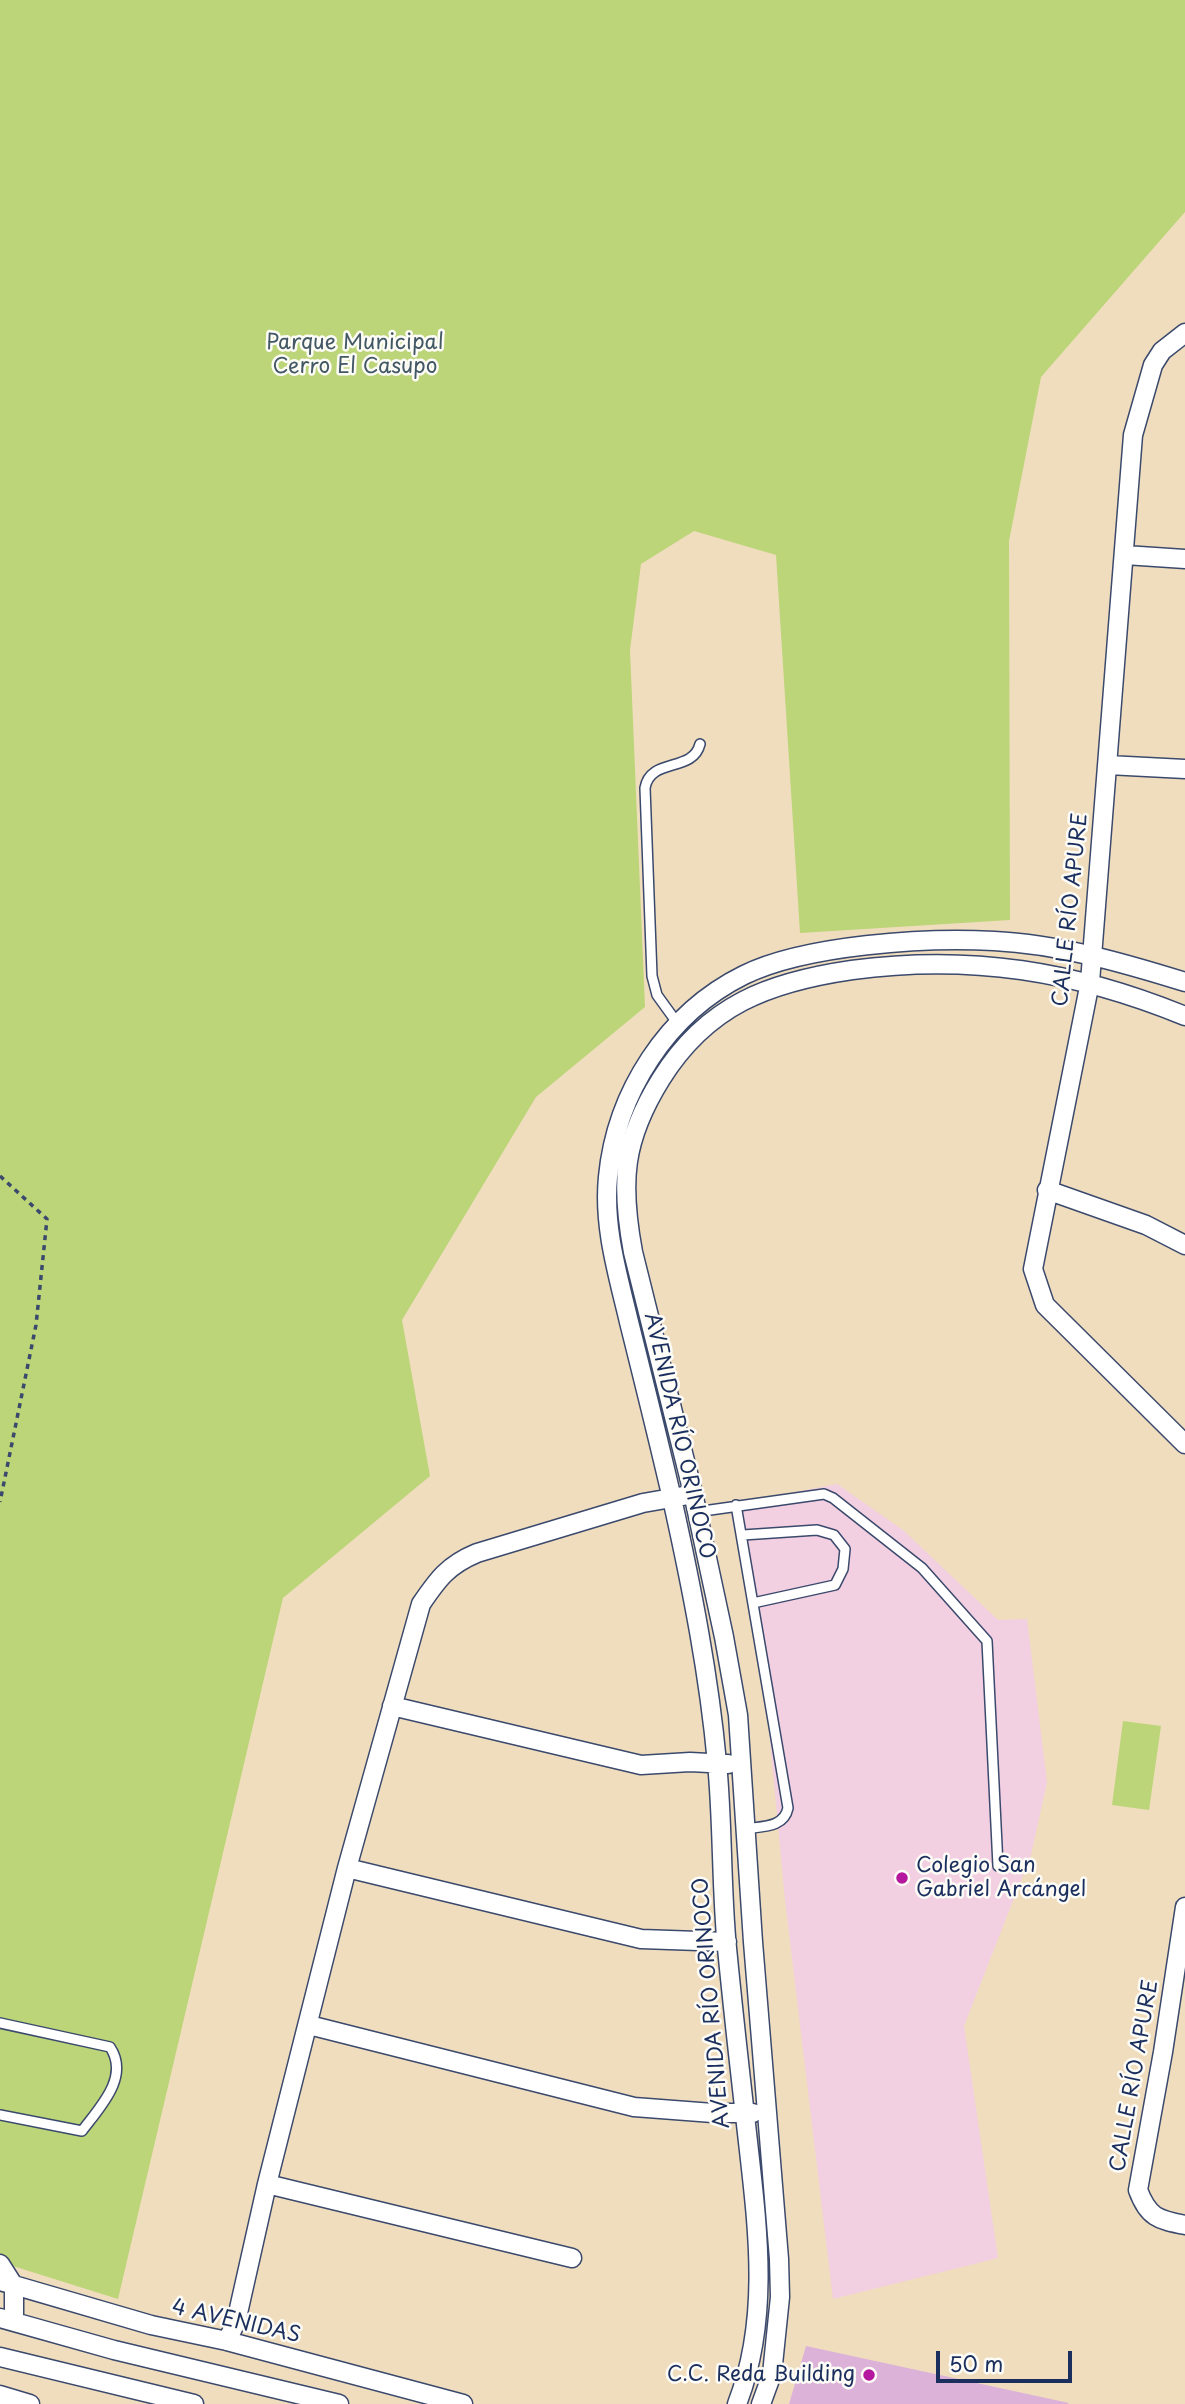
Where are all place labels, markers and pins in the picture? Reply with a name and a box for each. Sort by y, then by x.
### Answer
place label: Colegio San Gabriel Arcángel [916,1853,1086,1903]
marker: Colegio San Gabriel Arcángel [894,1870,910,1886]
place label: C.C. Reda Building [667,2362,855,2388]
marker: C.C. Reda Building [861,2367,877,2383]

